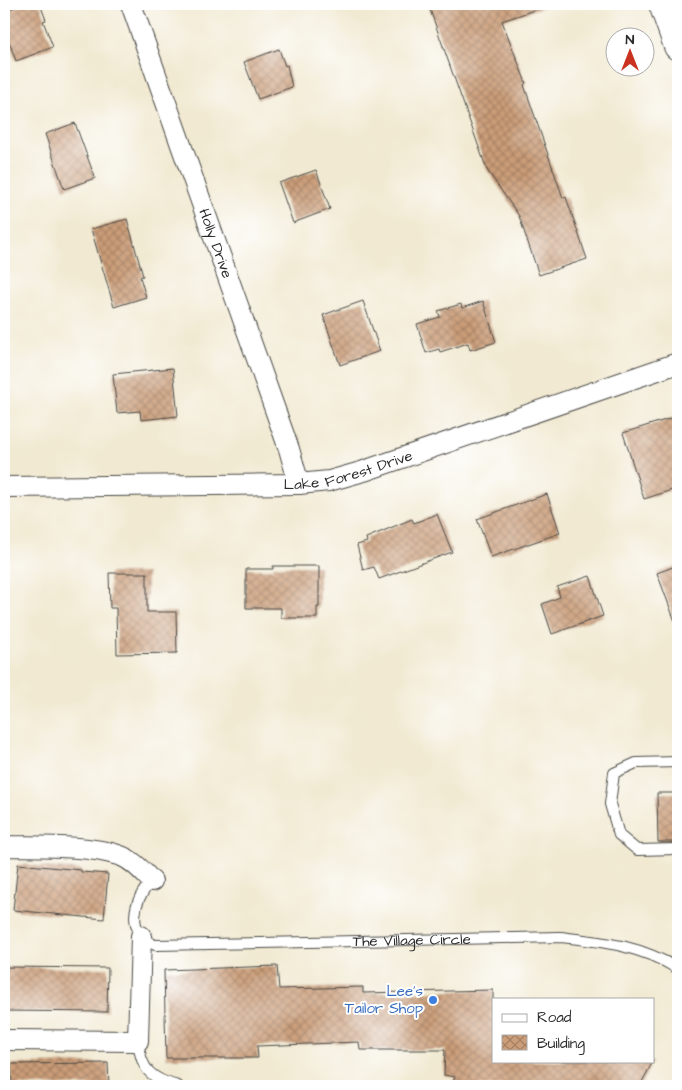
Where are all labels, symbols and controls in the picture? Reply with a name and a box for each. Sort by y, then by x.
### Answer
north arrow [604,28,654,78]
text: N [626,30,635,50]
street label: Holly Drive [194,206,238,281]
street label: Lake Forest Drive [284,445,415,495]
street label: The Village Circle [353,928,471,952]
place label: Lee's Tailor Shop [345,981,423,1019]
marker: Lee's Tailor Shop [427,994,439,1006]
legend [492,998,654,1062]
text: Road [537,1007,572,1028]
text: Building [537,1033,585,1055]

